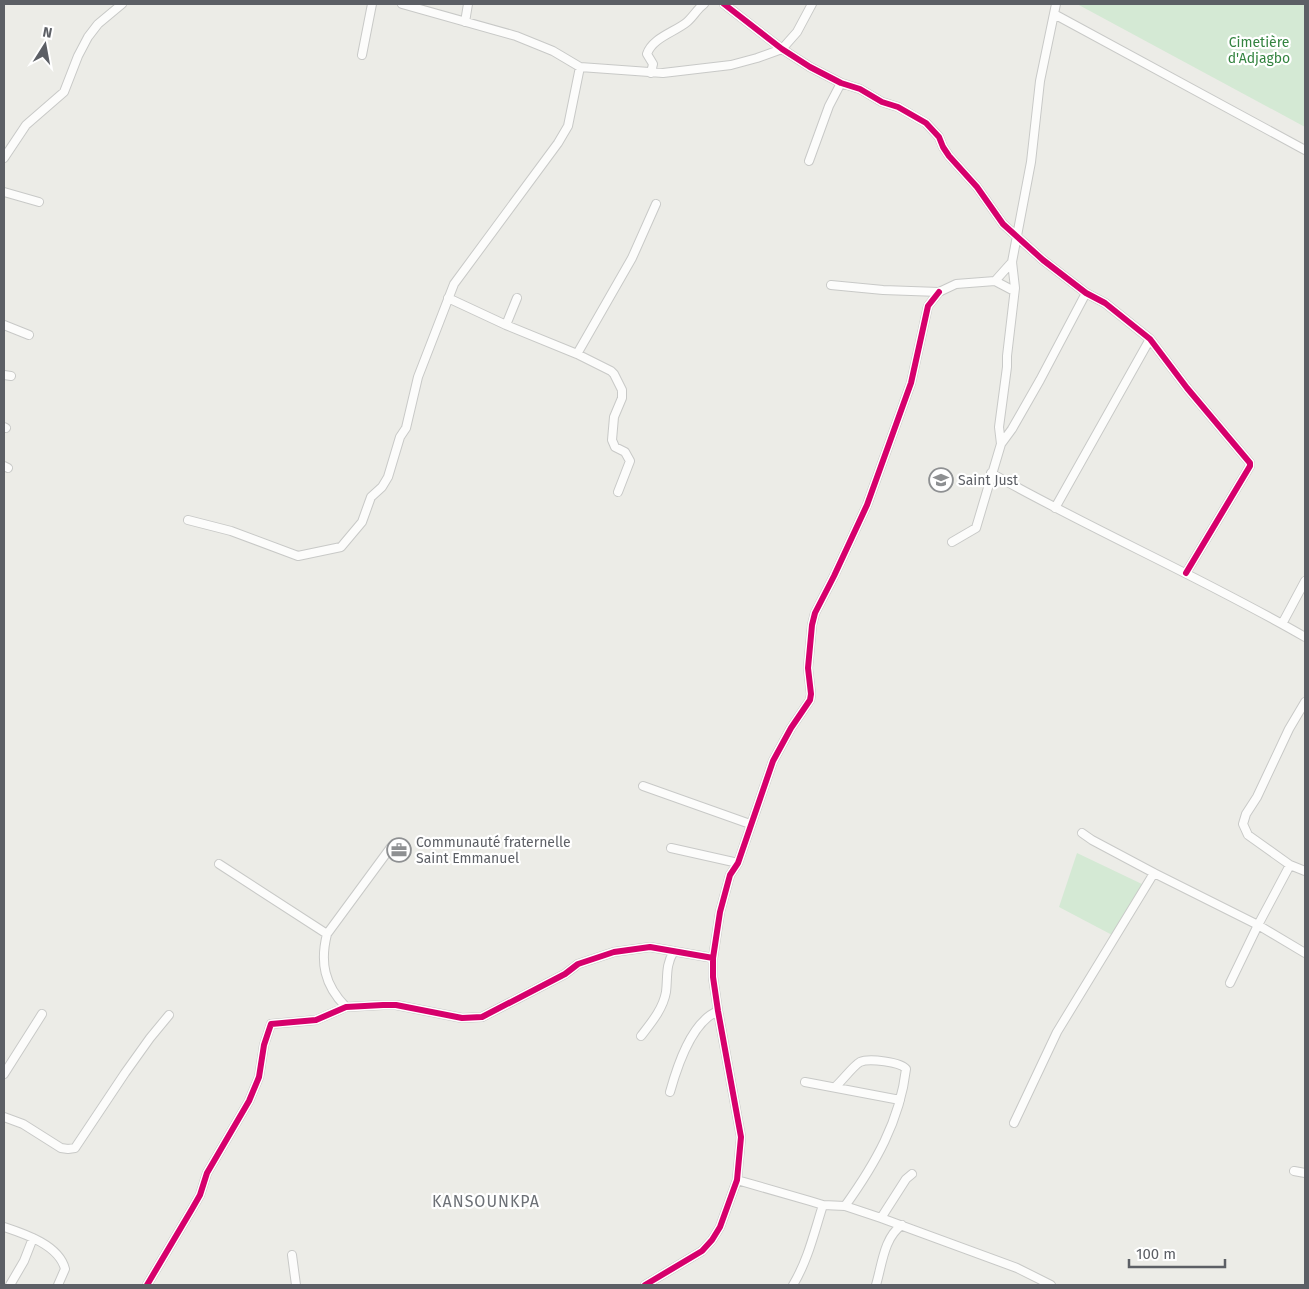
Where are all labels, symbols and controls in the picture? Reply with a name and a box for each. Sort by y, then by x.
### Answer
north arrow [20,20,70,70]
text: N [41,23,54,42]
park label: Cimetière d'Adjagbo [1228,34,1290,67]
school or university icon: Saint Just [928,467,954,493]
place label: Saint Just [958,472,1019,489]
place label: Communauté fraternelle Saint Emmanuel [416,834,571,867]
office icon: Communauté fraternelle Saint Emmanuel [386,837,412,863]
district label: KANSOUNKPA [432,1192,540,1211]
scale bar [1129,1236,1225,1268]
text: 100 m [1136,1245,1176,1263]

